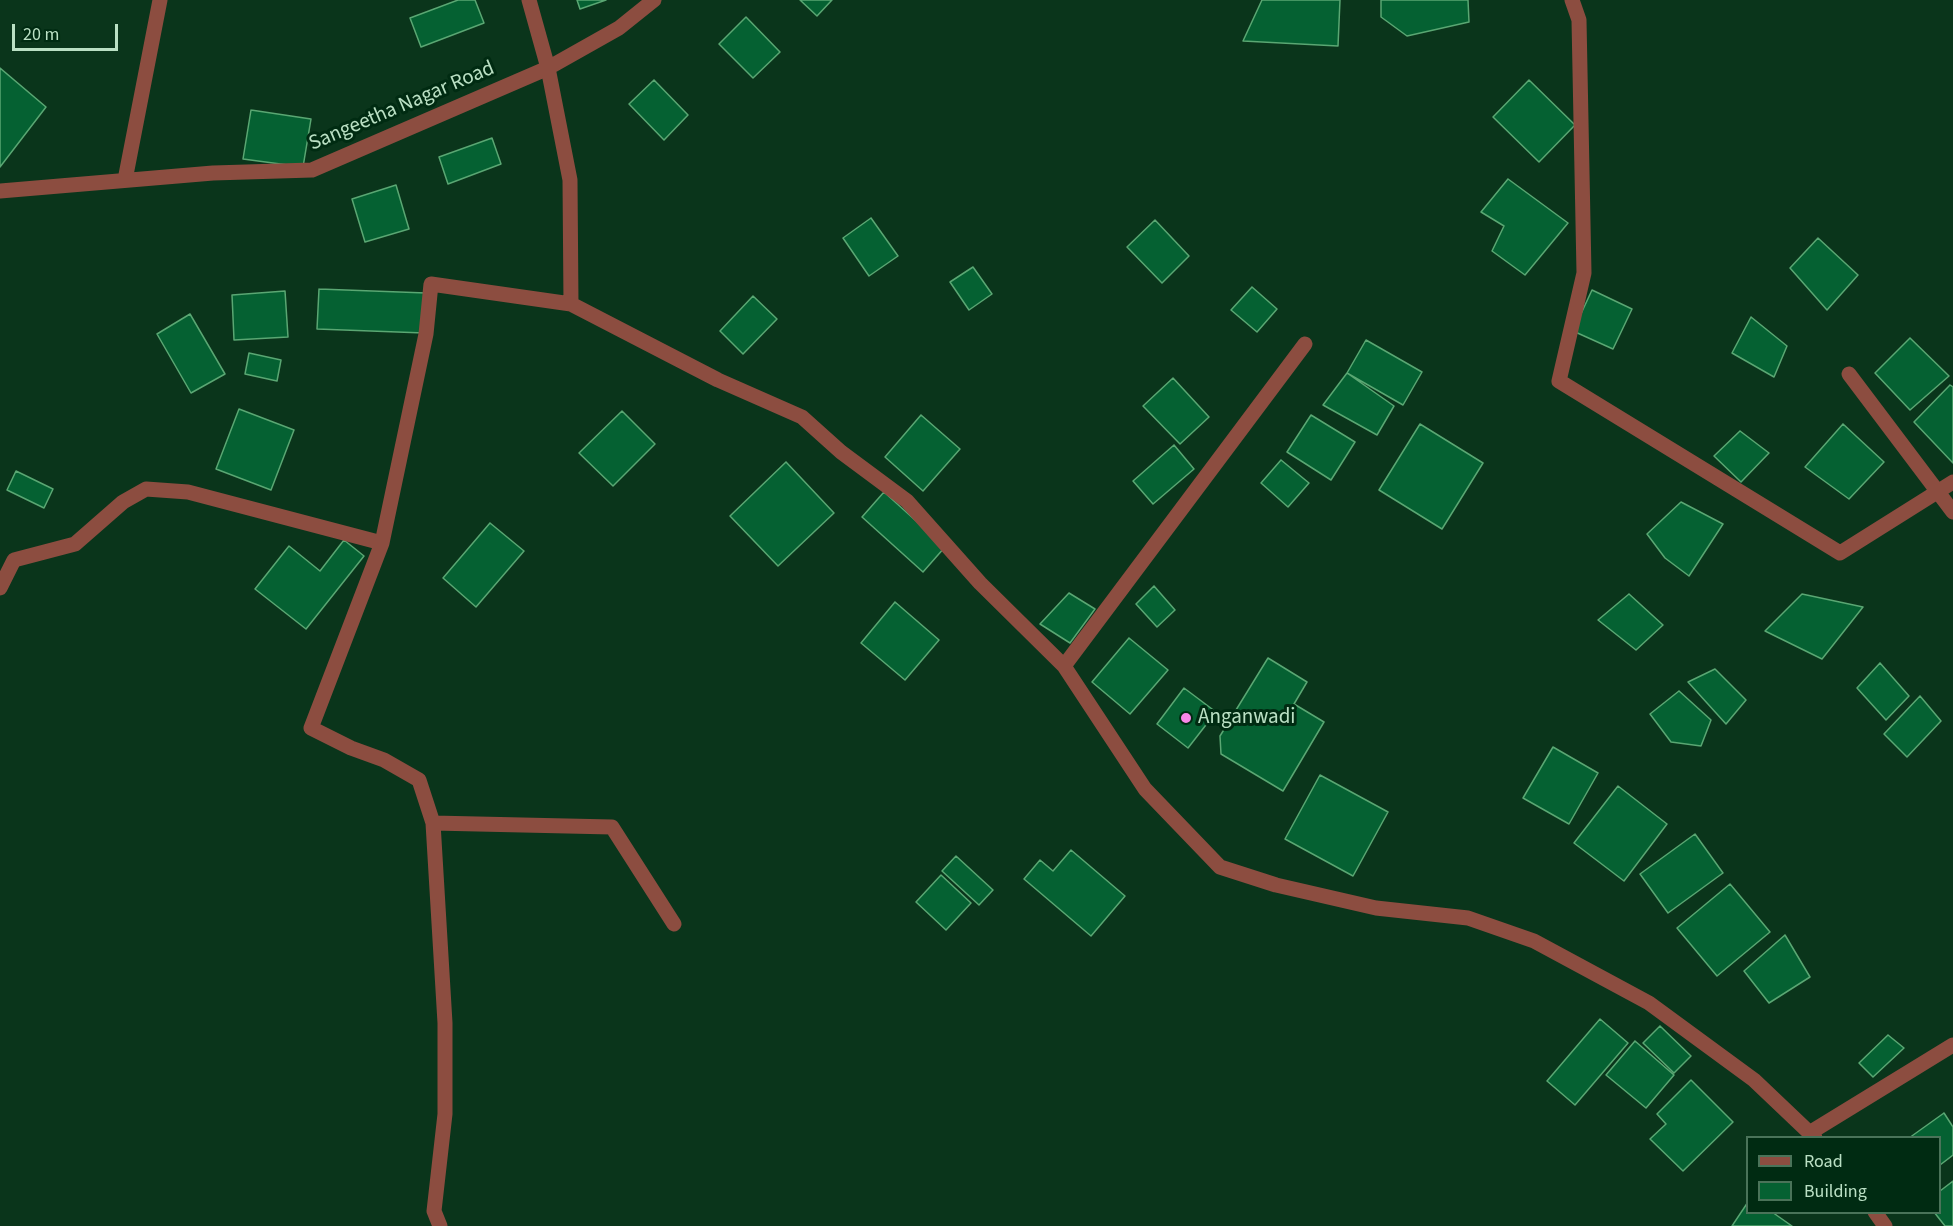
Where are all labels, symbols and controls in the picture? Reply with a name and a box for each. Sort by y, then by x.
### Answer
scale bar [15,12,122,50]
text: 20 m [23,22,59,47]
street label: Sangeetha Nagar Road [305,57,499,157]
place label: Anganwadi [1198,705,1295,731]
marker: Anganwadi [1179,711,1193,725]
legend [1746,1136,1941,1214]
text: Road [1804,1149,1843,1174]
text: Building [1804,1179,1867,1204]

